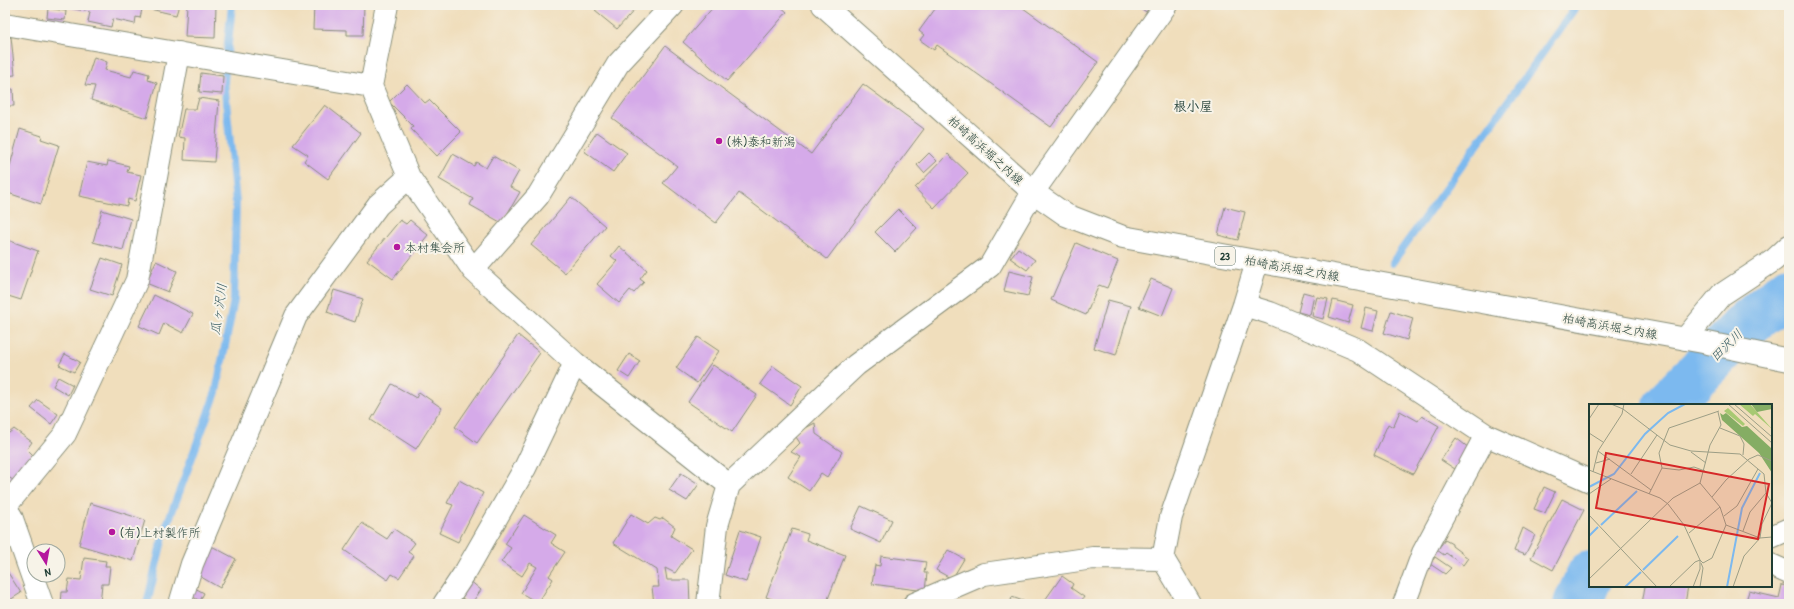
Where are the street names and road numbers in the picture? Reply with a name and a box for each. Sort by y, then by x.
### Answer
street label: 柏崎高浜堀之内線 [945,112,1027,188]
road number: 23 [1215,247,1235,265]
street label: 柏崎高浜堀之内線 [1243,251,1341,285]
street label: 柏崎高浜堀之内線 [1561,309,1659,343]

